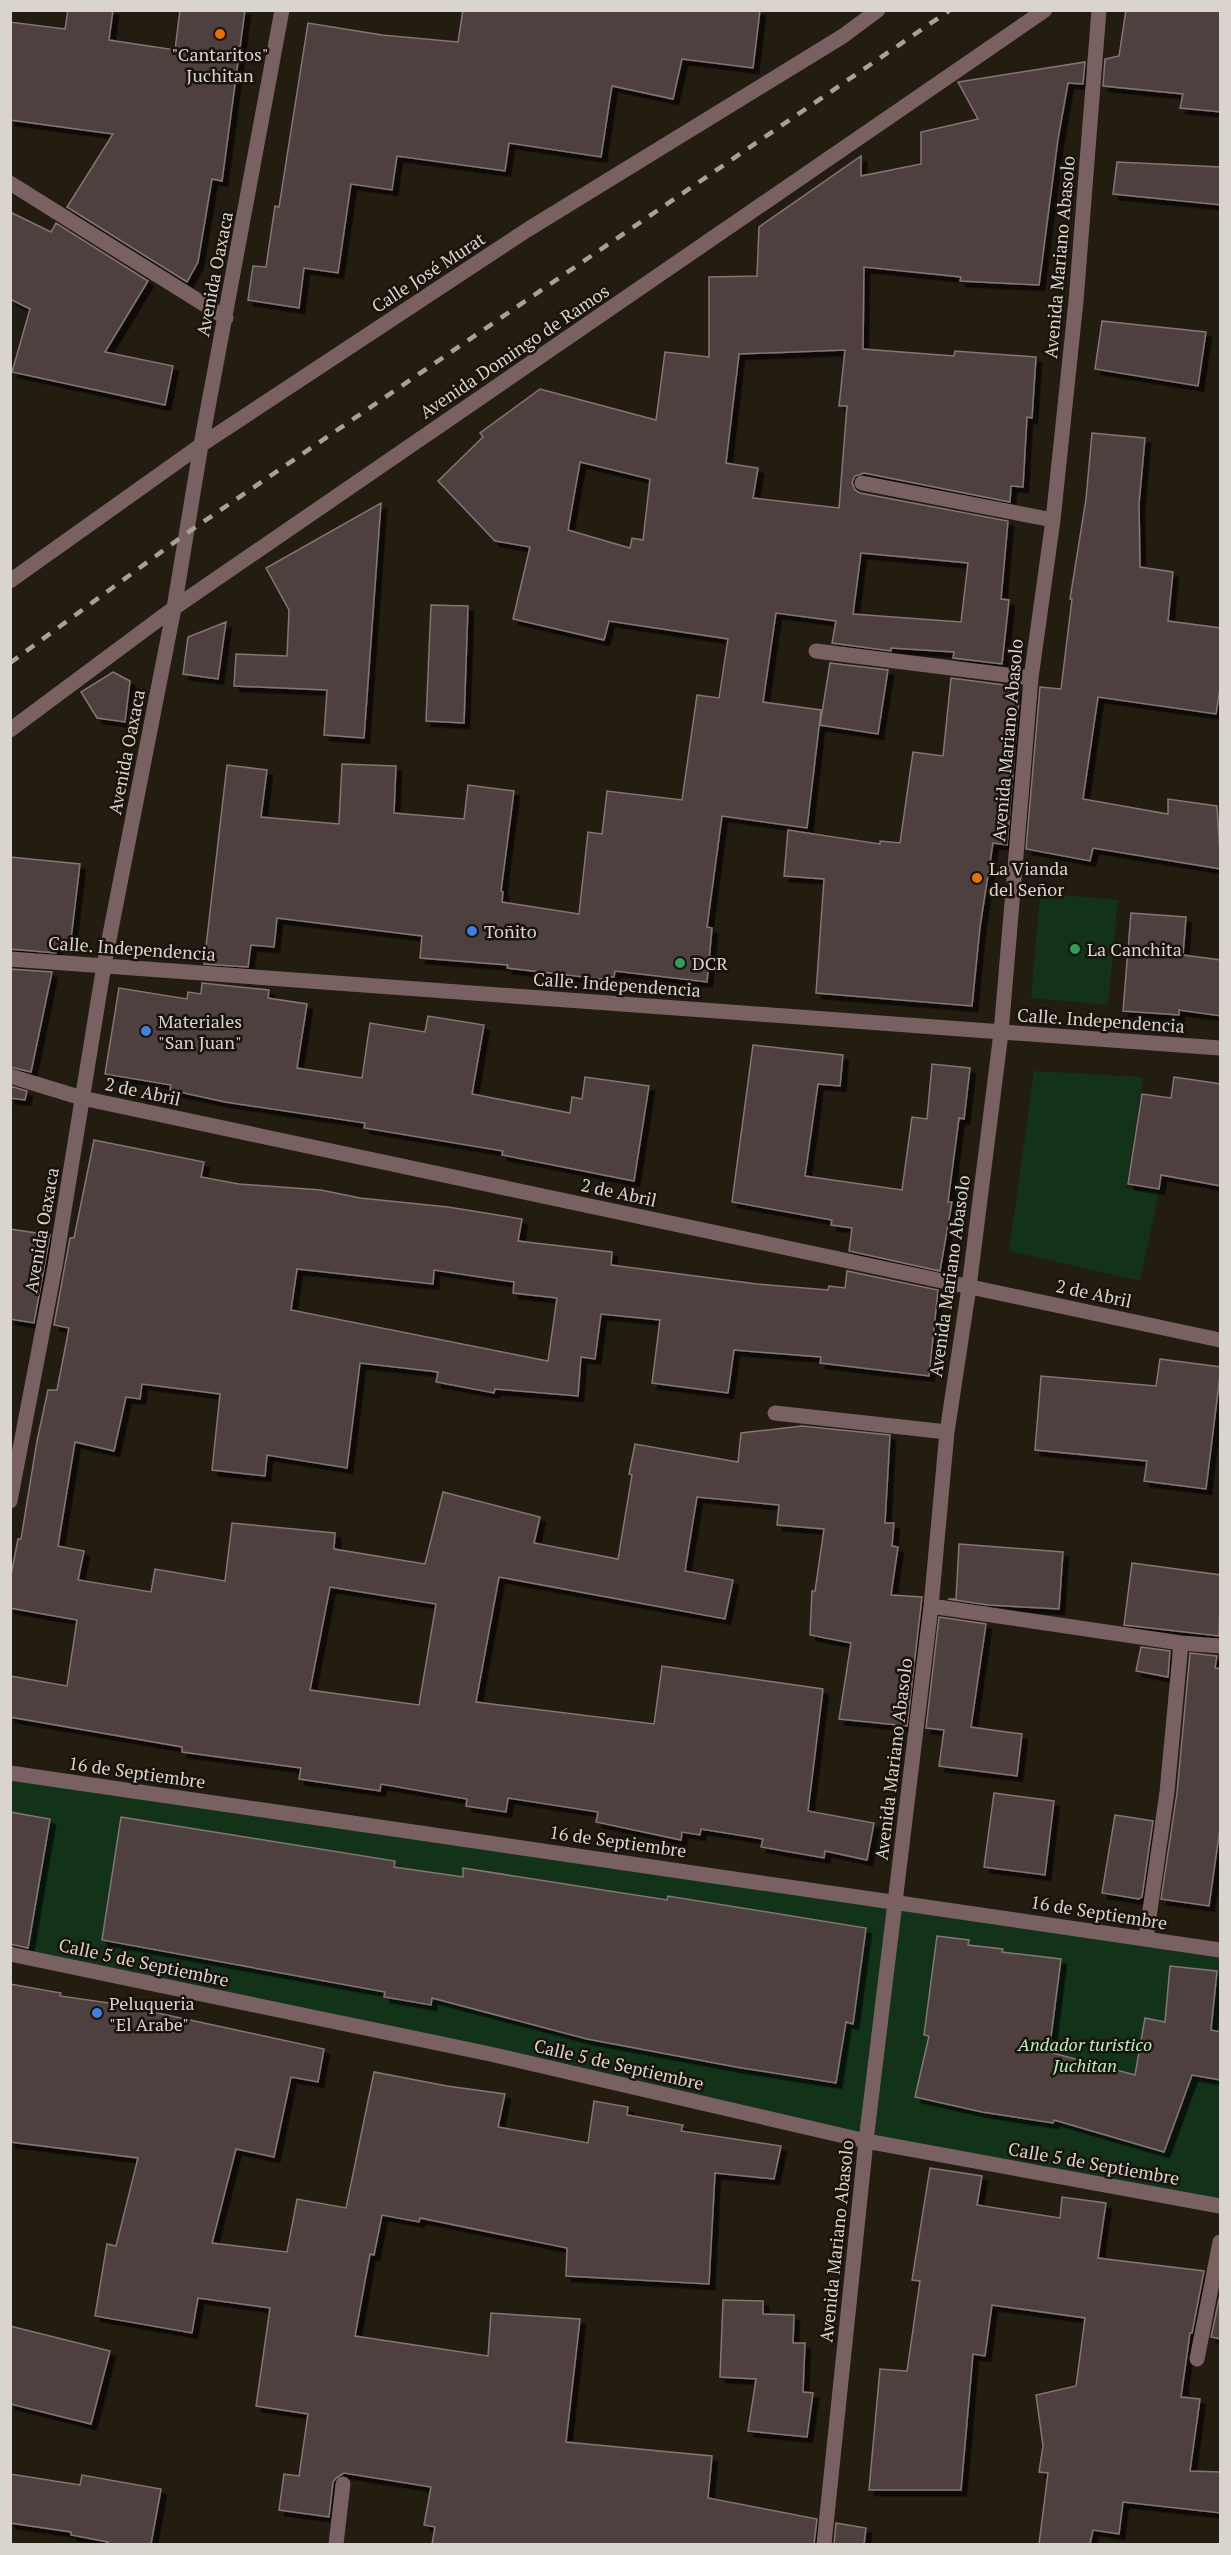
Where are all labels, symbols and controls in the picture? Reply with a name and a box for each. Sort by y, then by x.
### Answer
marker: "Cantaritos" Juchitan [213,27,227,41]
place label: "Cantaritos" Juchitan [171,42,269,87]
street label: Avenida Mariano Abasolo [1038,155,1080,359]
street label: Avenida Oaxaca [190,209,238,339]
street label: Calle José Murat [367,226,490,318]
street label: Avenida Domingo de Ramos [415,278,613,424]
street label: Avenida Mariano Abasolo [986,638,1028,842]
street label: Avenida Oaxaca [102,687,150,817]
place label: La Vianda del Señor [989,856,1068,901]
marker: La Vianda del Señor [970,871,984,885]
place label: Toñito [484,919,537,943]
marker: Toñito [465,924,479,938]
street label: Calle. Independencia [47,930,217,966]
place label: La Canchita [1087,937,1182,961]
marker: La Canchita [1068,942,1082,956]
place label: DCR [692,951,728,975]
marker: DCR [673,956,687,970]
street label: Calle. Independencia [532,966,702,1002]
street label: Calle. Independencia [1016,1002,1186,1038]
place label: Materiales "San Juan" [158,1009,242,1054]
marker: Materiales "San Juan" [139,1024,153,1038]
street label: 2 de Abril [103,1071,183,1111]
street label: Avenida Oaxaca [18,1166,64,1294]
street label: 2 de Abril [579,1172,659,1212]
street label: Avenida Mariano Abasolo [923,1174,975,1378]
street label: 2 de Abril [1054,1273,1134,1313]
street label: Avenida Mariano Abasolo [869,1656,917,1861]
street label: 16 de Septiembre [67,1751,207,1793]
street label: 16 de Septiembre [548,1820,688,1862]
street label: 16 de Septiembre [1029,1889,1169,1935]
street label: Calle 5 de Septiembre [57,1932,231,1992]
place label: Peluqueria "El Arabe" [109,1991,195,2036]
marker: Peluqueria "El Arabe" [90,2006,104,2020]
park label: Andador turistico Juchitan [1017,2032,1152,2077]
street label: Calle 5 de Septiembre [532,2033,706,2095]
street label: Calle 5 de Septiembre [1006,2136,1182,2190]
street label: Avenida Mariano Abasolo [813,2138,859,2343]

